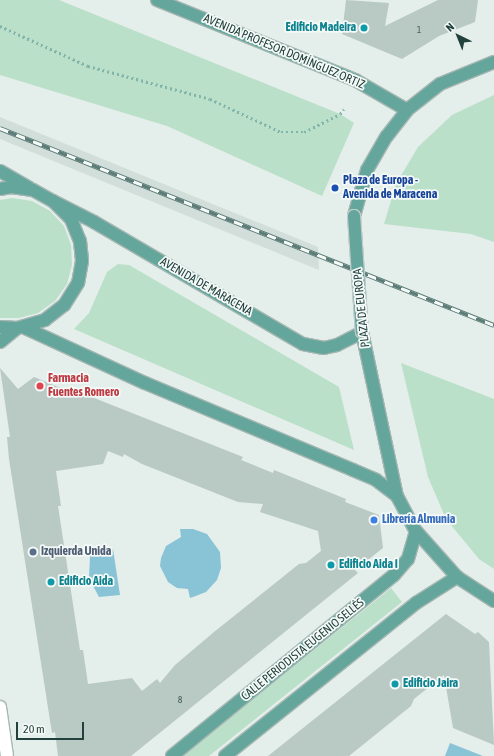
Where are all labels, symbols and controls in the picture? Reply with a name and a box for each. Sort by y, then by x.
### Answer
street label: AVENIDA PROFESOR DOMÍNGUEZ ORTIZ [201,11,367,93]
north arrow [438,16,478,56]
place label: Edificio Madeira [285,21,356,35]
text: N [443,21,456,34]
marker: Edificio Madeira [359,23,369,33]
house number: 1 [417,24,421,36]
place label: Plaza de Europa - Avenida de Maracena [343,174,437,202]
marker: Plaza de Europa - Avenida de Maracena [330,183,340,193]
street label: AVENIDA DE MARACENA [157,255,255,319]
street label: PLAZA DE EUROPA [351,268,373,348]
place label: Farmacia Fuentes Romero [48,372,119,400]
marker: Farmacia Fuentes Romero [35,381,45,391]
place label: Librería Almunia [382,513,455,527]
marker: Librería Almunia [369,515,379,525]
place label: Izquierda Unida [41,545,111,559]
marker: Izquierda Unida [28,547,38,557]
place label: Edificio Aida I [339,558,398,572]
marker: Edificio Aida I [326,560,336,570]
place label: Edificio Aida [59,575,113,589]
marker: Edificio Aida [46,577,56,587]
street label: CALLE PERIODISTA EUGENIO SELLÉS [239,596,367,704]
place label: Edificio Jaira [403,677,458,691]
marker: Edificio Jaira [390,679,400,689]
house number: 8 [178,694,182,706]
scale bar [18,714,86,740]
text: 20 m [23,722,45,736]

